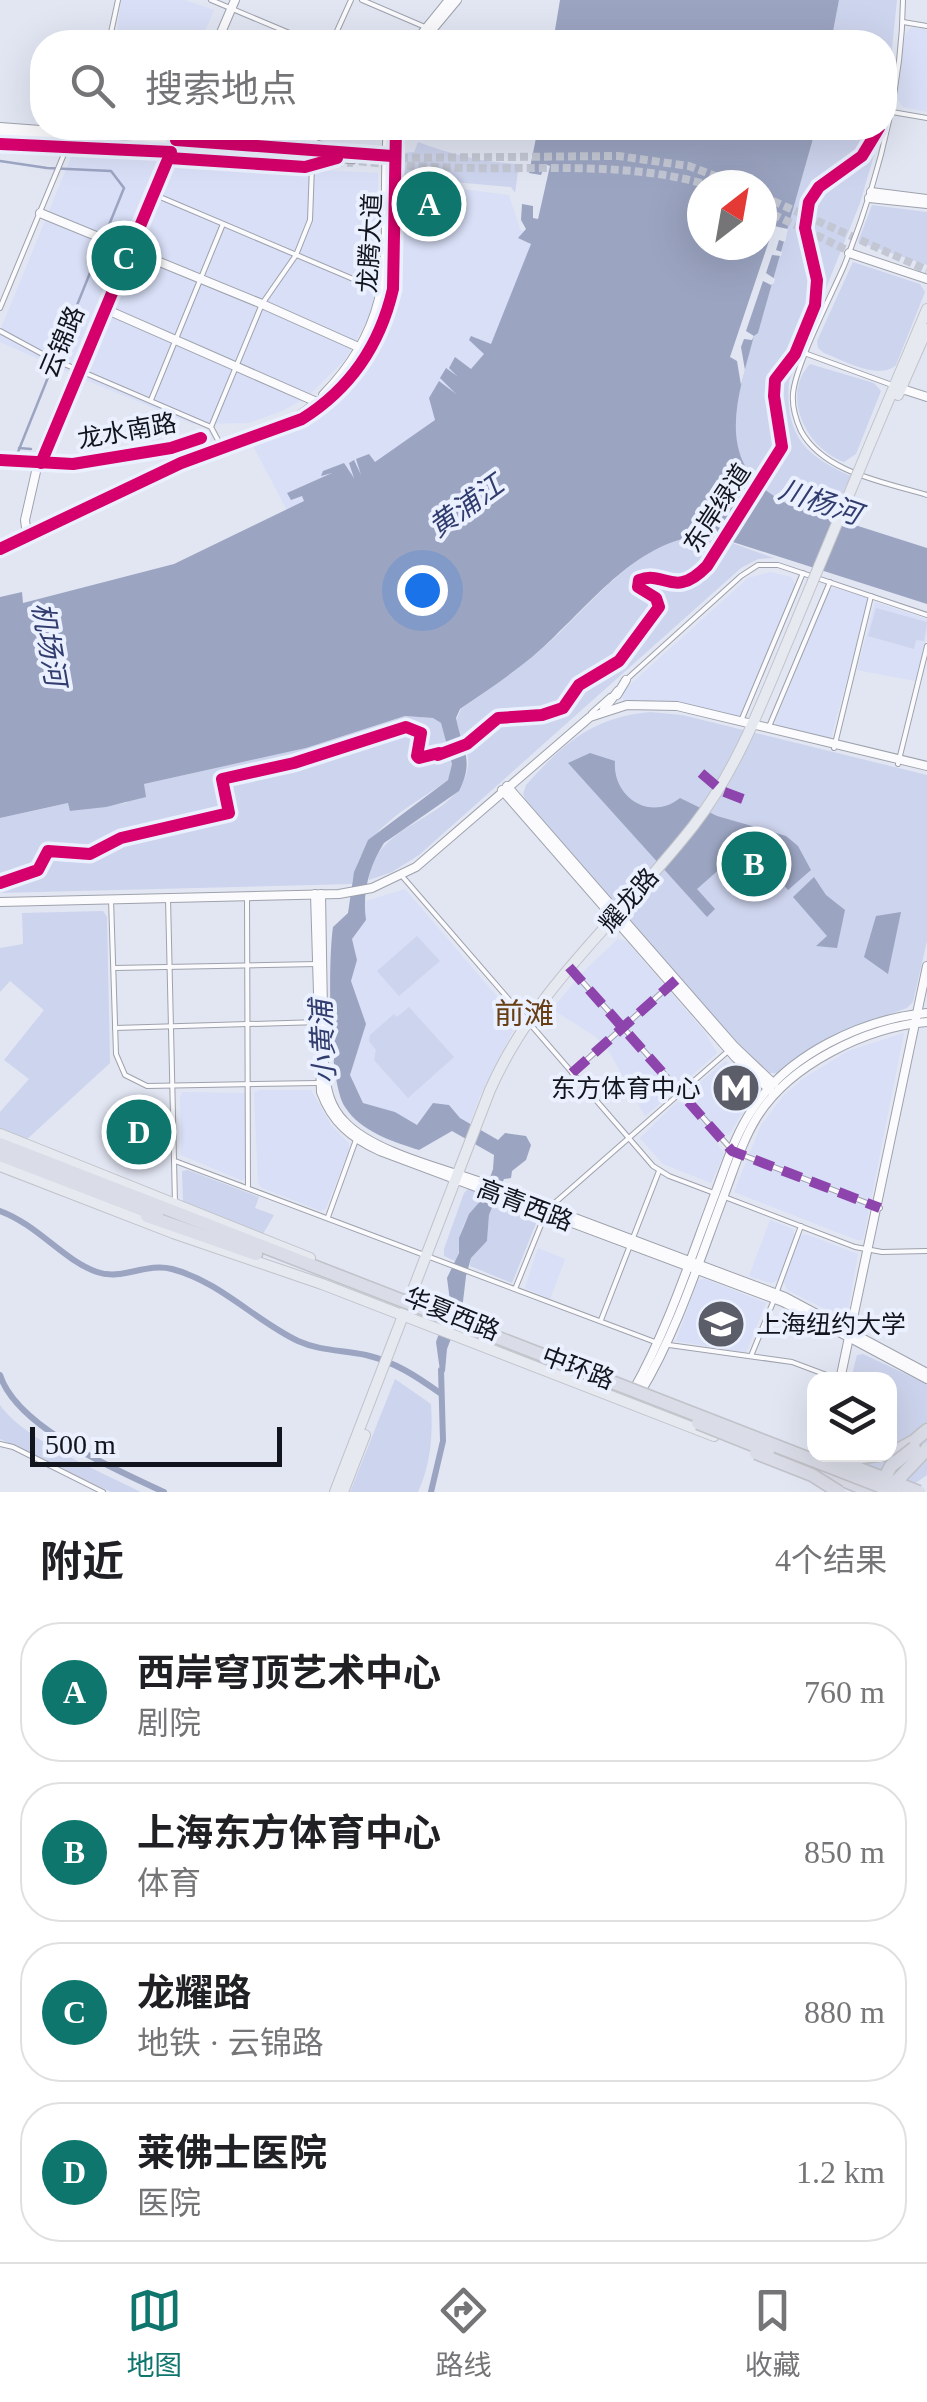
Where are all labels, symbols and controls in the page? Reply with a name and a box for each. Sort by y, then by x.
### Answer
search box [30,30,897,140]
icon: search [65,58,120,113]
text: 搜索地点 [145,68,297,110]
pin: A [396,166,462,242]
north arrow [687,170,777,260]
street label: 龙腾大道 [354,192,386,294]
pin: C [92,220,156,296]
street label: 云锦路 [35,302,89,382]
street label: 龙水南路 [75,409,179,453]
street label: 东岸绿道 [678,459,756,557]
water label: 黄浦江 [423,467,512,543]
water label: 川杨河 [775,474,869,532]
your location [397,565,448,616]
water label: 机场河 [26,600,72,693]
pin: B [722,826,786,902]
street label: 耀龙路 [594,863,664,937]
water label: 小黄浦 [305,995,341,1085]
district label: 前滩 [494,997,554,1030]
metro station icon: 东方体育中心 [710,1062,762,1114]
place label: 东方体育中心 [551,1075,701,1102]
pin: D [106,1094,172,1170]
street label: 高青西路 [473,1174,577,1236]
street label: 华夏西路 [401,1283,503,1345]
school or university icon: 上海纽约大学 [695,1298,747,1350]
place label: 上海纽约大学 [756,1311,906,1338]
street label: 中环路 [538,1342,618,1394]
map controls [807,1372,897,1462]
button: layers [807,1372,897,1462]
scale bar [30,1422,282,1466]
text: 500 m [45,1429,116,1460]
text: 附近 [40,1539,124,1585]
text: 4个结果 [775,1542,887,1578]
text: 西岸穹顶艺术中心 [137,1652,441,1694]
text: A [63,1674,86,1710]
text: 760 m [804,1674,885,1710]
text: 剧院 [137,1705,201,1741]
text: 上海东方体育中心 [137,1812,441,1854]
text: B [64,1834,85,1870]
text: 850 m [804,1834,885,1870]
text: 体育 [137,1865,201,1901]
text: 龙耀路 [137,1972,251,2014]
text: C [63,1994,86,2030]
text: 880 m [804,1994,885,2030]
text: 地铁 · 云锦路 [137,2025,324,2061]
text: 莱佛士医院 [137,2132,327,2174]
text: D [63,2154,86,2190]
text: 1.2 km [796,2154,885,2190]
text: 医院 [137,2185,201,2221]
tab: 地图 [126,2283,183,2383]
tab: 路线 [435,2283,492,2383]
tab: 收藏 [744,2283,801,2383]

